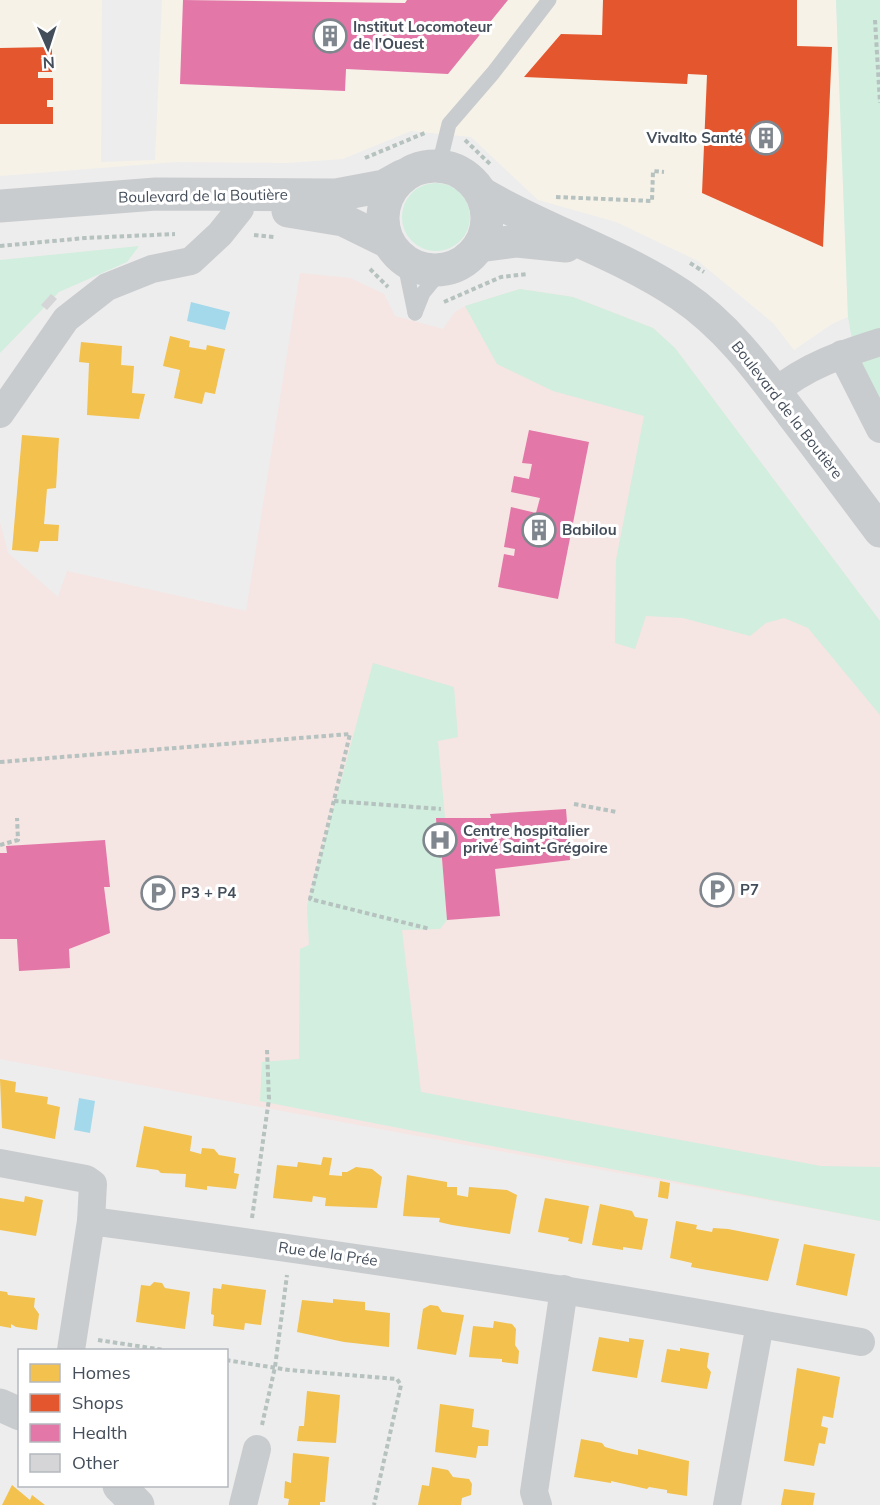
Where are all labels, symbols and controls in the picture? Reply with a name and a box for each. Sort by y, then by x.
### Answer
place label: Institut Locomoteur de l'Ouest [353,17,492,53]
north arrow [18,18,78,78]
building icon: Institut Locomoteur de l'Ouest [312,18,348,54]
text: N [42,53,55,73]
building icon: Vivalto Santé [748,120,784,156]
place label: Vivalto Santé [646,128,743,147]
street label: Boulevard de la Boutière [118,185,288,206]
street label: Boulevard de la Boutière [728,337,847,482]
building icon: Babilou [521,512,557,548]
place label: Babilou [562,520,617,539]
place label: Centre hospitalier privé Saint-Grégoire [463,821,608,857]
hospital icon: Centre hospitalier privé Saint-Grégoire [422,822,458,858]
parking icon: P7 [699,872,735,908]
parking icon: P3 + P4 [140,875,176,911]
place label: P7 [740,880,759,899]
place label: P3 + P4 [181,883,236,902]
street label: Rue de la Prée [277,1237,379,1270]
legend [18,1349,228,1487]
text: Homes [72,1361,131,1384]
text: Shops [72,1391,124,1414]
text: Health [72,1421,128,1444]
text: Other [72,1451,120,1474]

